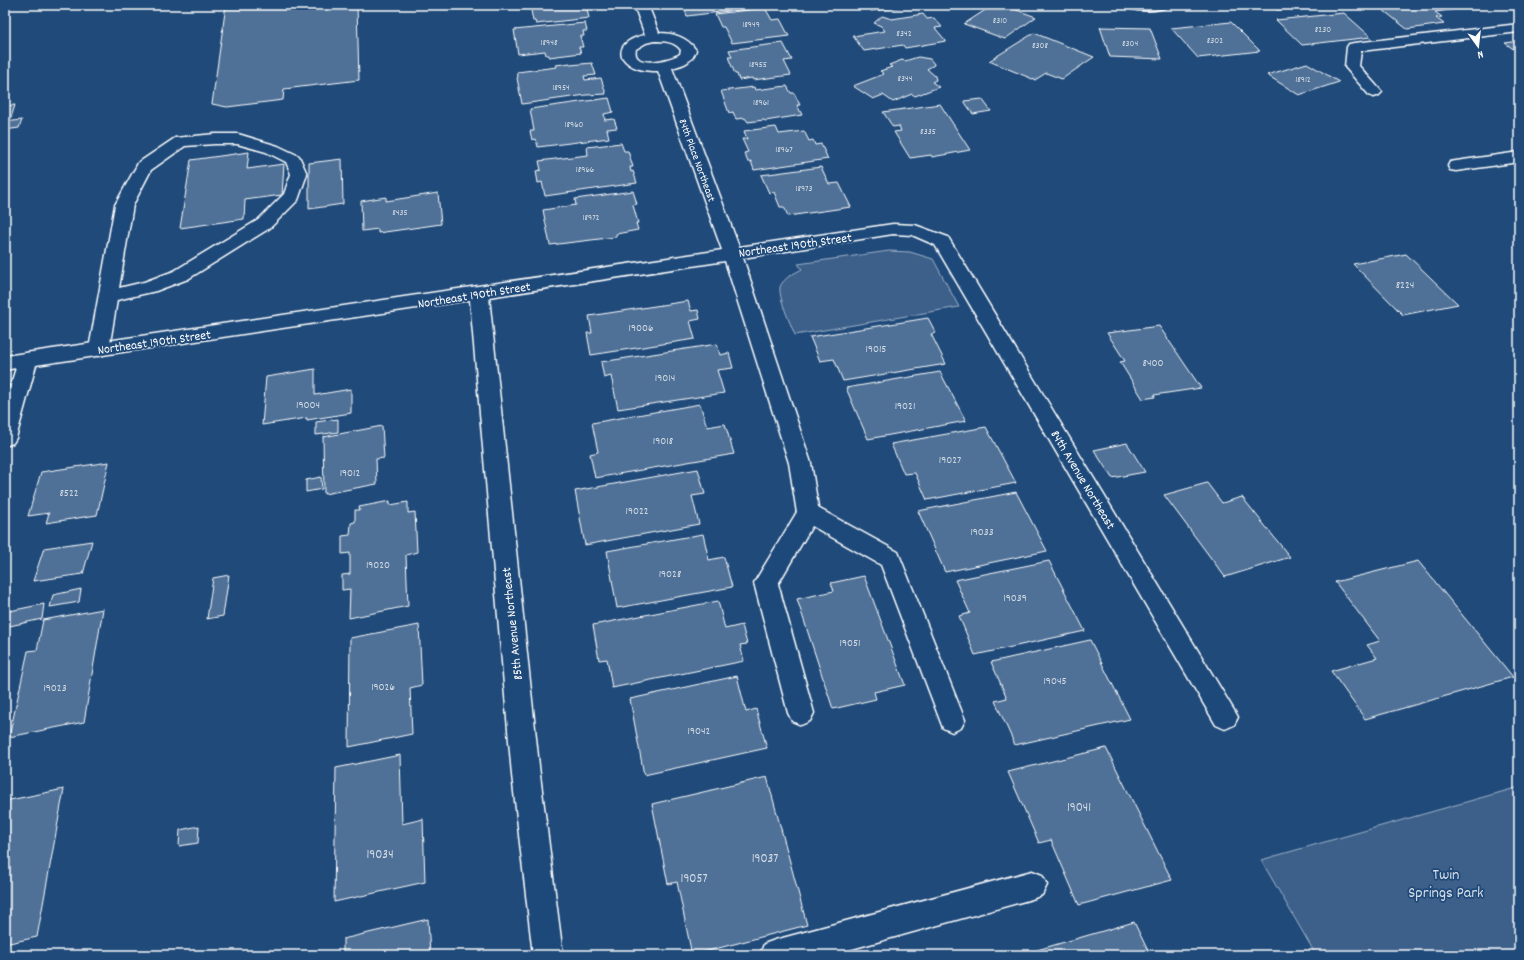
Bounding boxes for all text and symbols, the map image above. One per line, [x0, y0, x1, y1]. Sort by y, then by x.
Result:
house number: 8310 [993, 15, 1007, 28]
house number: 18949 [742, 19, 760, 32]
house number: 8230 [1315, 24, 1331, 37]
north arrow [1458, 26, 1498, 66]
house number: 8342 [896, 28, 912, 41]
house number: 8302 [1207, 35, 1223, 48]
house number: 18948 [540, 37, 558, 50]
house number: 8304 [1122, 38, 1138, 51]
house number: 8308 [1032, 40, 1048, 53]
text: N [1475, 45, 1485, 62]
house number: 18955 [749, 59, 767, 72]
house number: 8344 [897, 73, 913, 86]
house number: 18912 [1295, 74, 1311, 87]
house number: 18954 [552, 82, 570, 95]
house number: 18961 [753, 97, 769, 110]
street label: 84th Place Northeast [674, 117, 719, 204]
house number: 18960 [564, 119, 584, 132]
house number: 8335 [920, 126, 936, 139]
house number: 18967 [775, 144, 793, 157]
house number: 18966 [576, 164, 594, 177]
house number: 18973 [795, 183, 813, 196]
house number: 8435 [392, 207, 408, 220]
house number: 18972 [582, 212, 600, 225]
street label: Northeast 190th Street [738, 229, 853, 264]
street label: Northeast 190th Street [417, 278, 532, 315]
house number: 8224 [1396, 278, 1414, 294]
house number: 19006 [629, 321, 653, 337]
street label: Northeast 190th Street [97, 326, 212, 361]
house number: 19015 [866, 342, 886, 358]
house number: 8400 [1143, 356, 1163, 372]
house number: 19014 [655, 371, 675, 387]
house number: 19004 [296, 398, 320, 414]
house number: 19021 [895, 399, 915, 415]
street label: 84th Avenue Northeast [1045, 427, 1119, 534]
house number: 19018 [653, 434, 673, 450]
house number: 19027 [939, 453, 961, 469]
house number: 19012 [340, 466, 361, 482]
house number: 8522 [59, 486, 79, 502]
house number: 19022 [625, 504, 649, 520]
house number: 19033 [970, 525, 994, 541]
house number: 19020 [366, 558, 390, 574]
street label: 85th Avenue Northeast [498, 566, 529, 681]
house number: 19028 [659, 567, 681, 583]
house number: 19039 [1003, 591, 1027, 607]
house number: 19051 [840, 636, 860, 652]
house number: 19045 [1043, 674, 1067, 690]
house number: 19026 [371, 680, 395, 696]
house number: 19023 [43, 681, 67, 697]
house number: 19042 [688, 724, 711, 740]
house number: 19041 [1067, 799, 1091, 818]
house number: 19034 [366, 846, 394, 865]
house number: 19037 [752, 850, 778, 869]
park label: Twin Springs Park [1408, 864, 1484, 905]
house number: 19057 [681, 870, 707, 889]

